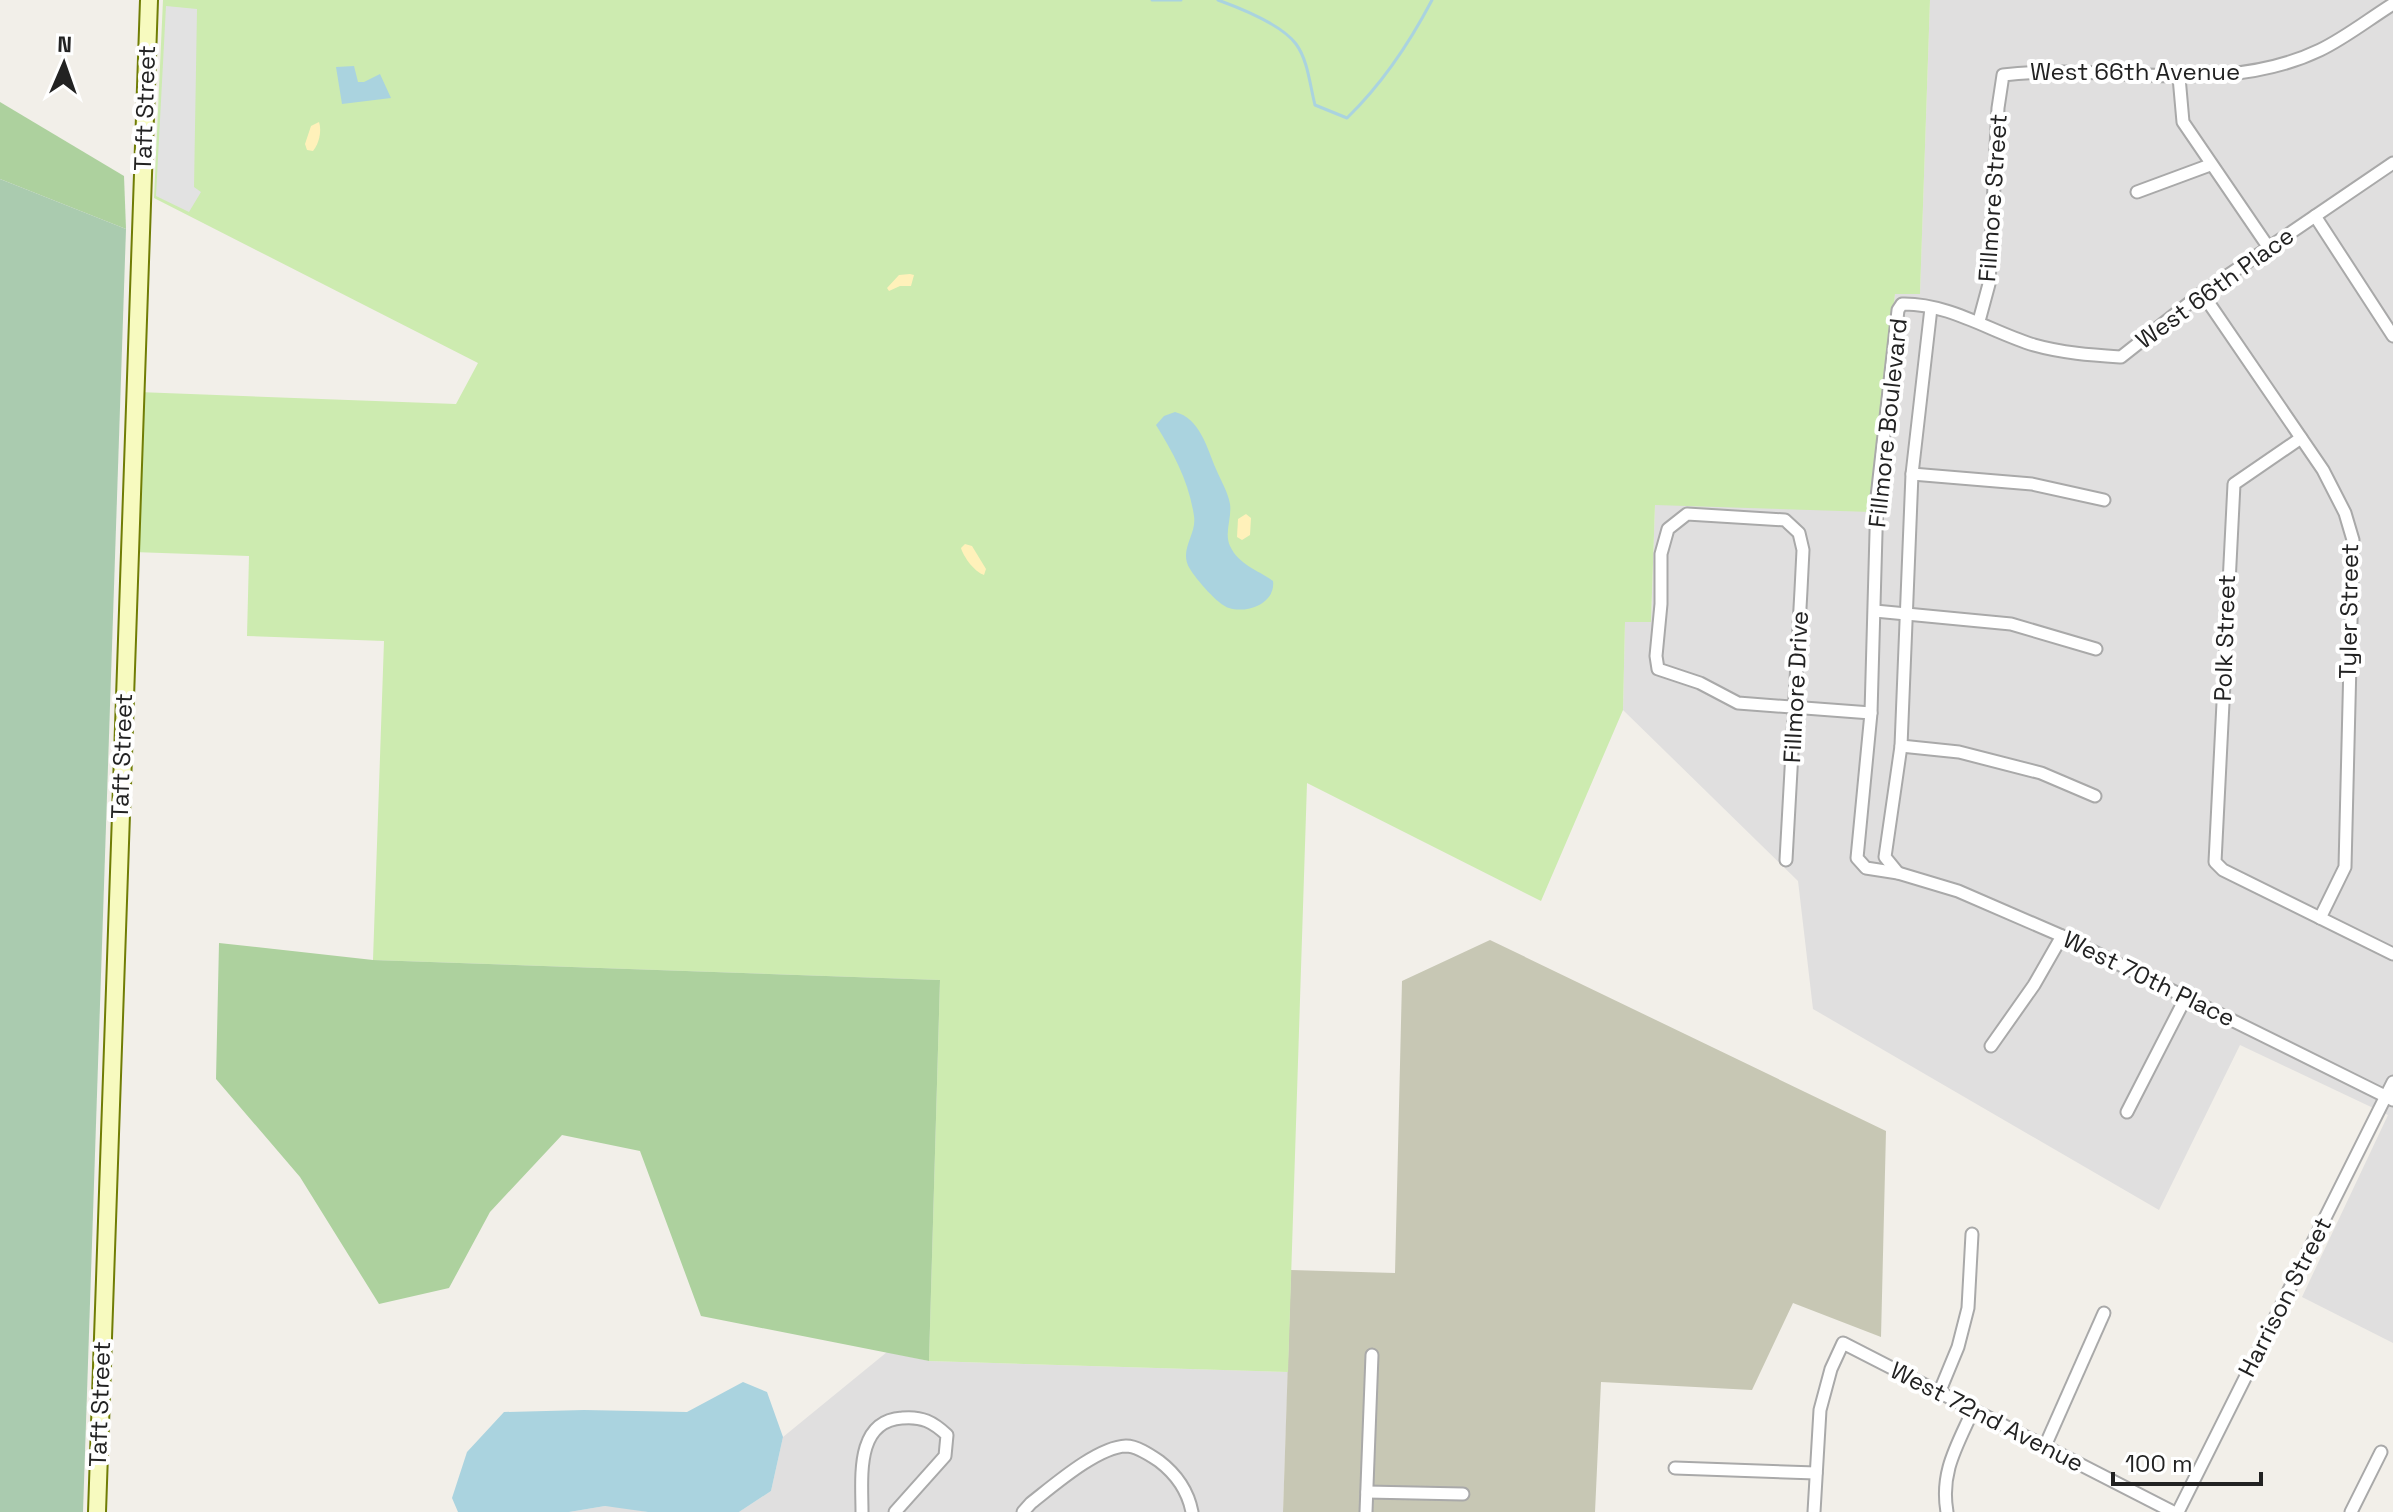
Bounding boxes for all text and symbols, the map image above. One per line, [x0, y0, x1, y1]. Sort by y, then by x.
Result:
north arrow [24, 24, 104, 104]
text: N [57, 30, 73, 58]
street label: Taft Street [127, 45, 162, 171]
street label: West 66th Avenue [2030, 56, 2240, 87]
street label: Fillmore Street [1971, 113, 2014, 283]
street label: West 66th Place [2130, 220, 2300, 355]
street label: Fillmore Boulevard [1861, 317, 1914, 529]
street label: Tyler Street [2332, 543, 2365, 679]
street label: Polk Street [2207, 574, 2242, 702]
street label: Fillmore Drive [1776, 610, 1815, 764]
street label: Taft Street [104, 693, 139, 819]
street label: West 70th Place [2058, 924, 2240, 1034]
street label: Harrison Street [2231, 1212, 2338, 1382]
street label: Taft Street [82, 1341, 117, 1467]
street label: West 72nd Avenue [1885, 1354, 2089, 1479]
scale bar [2113, 1436, 2261, 1486]
text: 100 m [2125, 1448, 2193, 1479]

